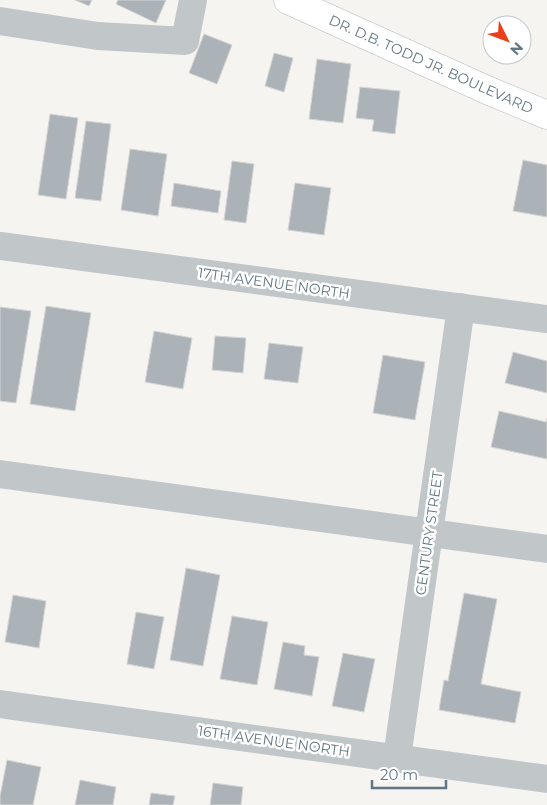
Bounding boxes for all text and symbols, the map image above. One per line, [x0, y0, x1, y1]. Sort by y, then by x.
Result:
street label: DR. D.B. TODD JR. BOULEVARD [326, 11, 536, 117]
north arrow [482, 15, 532, 65]
text: N [506, 38, 527, 59]
street label: 17TH AVENUE NORTH [197, 263, 351, 303]
street label: CENTURY STREET [411, 470, 447, 596]
street label: 16TH AVENUE NORTH [197, 721, 351, 761]
scale bar [372, 758, 446, 790]
text: 20 m [380, 765, 418, 784]

